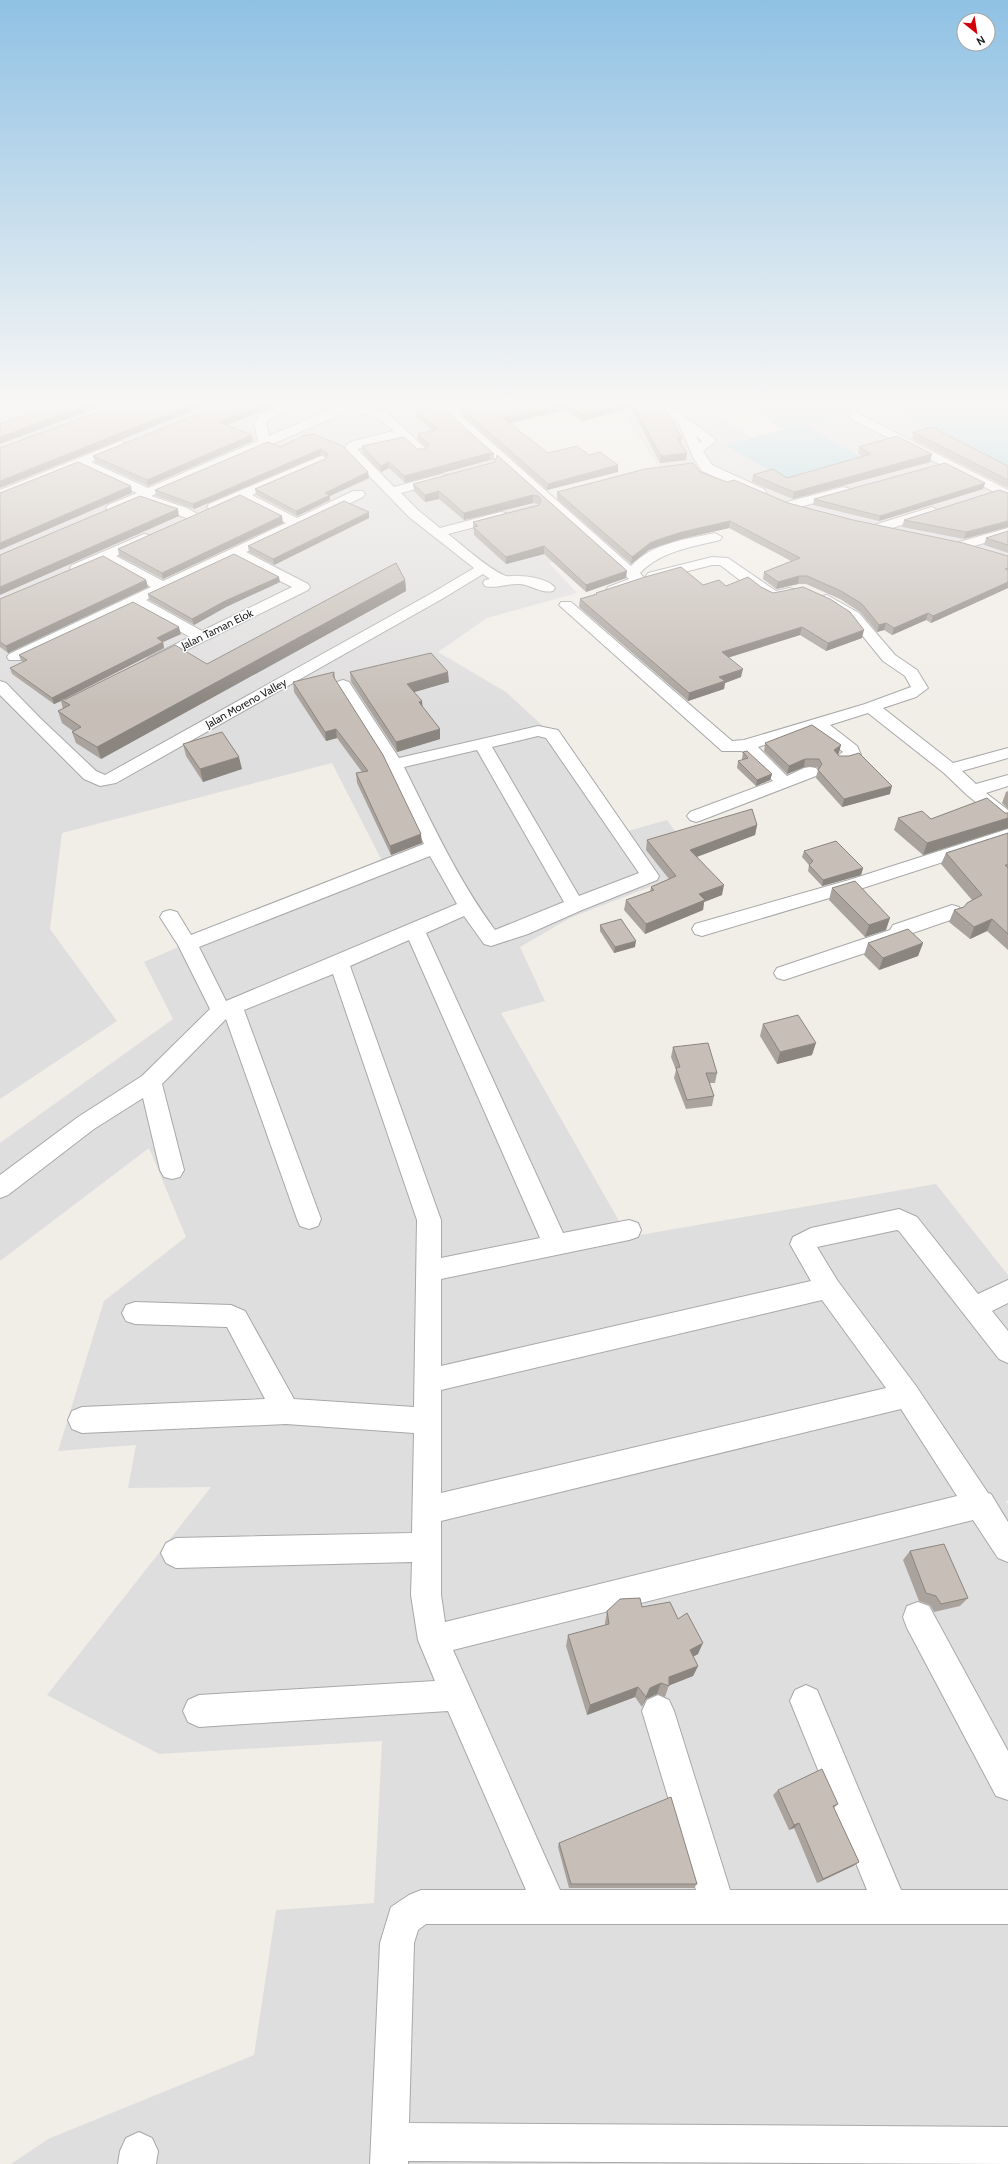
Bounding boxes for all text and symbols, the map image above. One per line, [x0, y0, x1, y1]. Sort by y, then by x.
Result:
north arrow [956, 12, 996, 52]
text: N [974, 33, 988, 49]
street label: Jalan Taman Elok [178, 606, 255, 653]
street label: Jalan Moreno Valley [202, 675, 289, 732]

